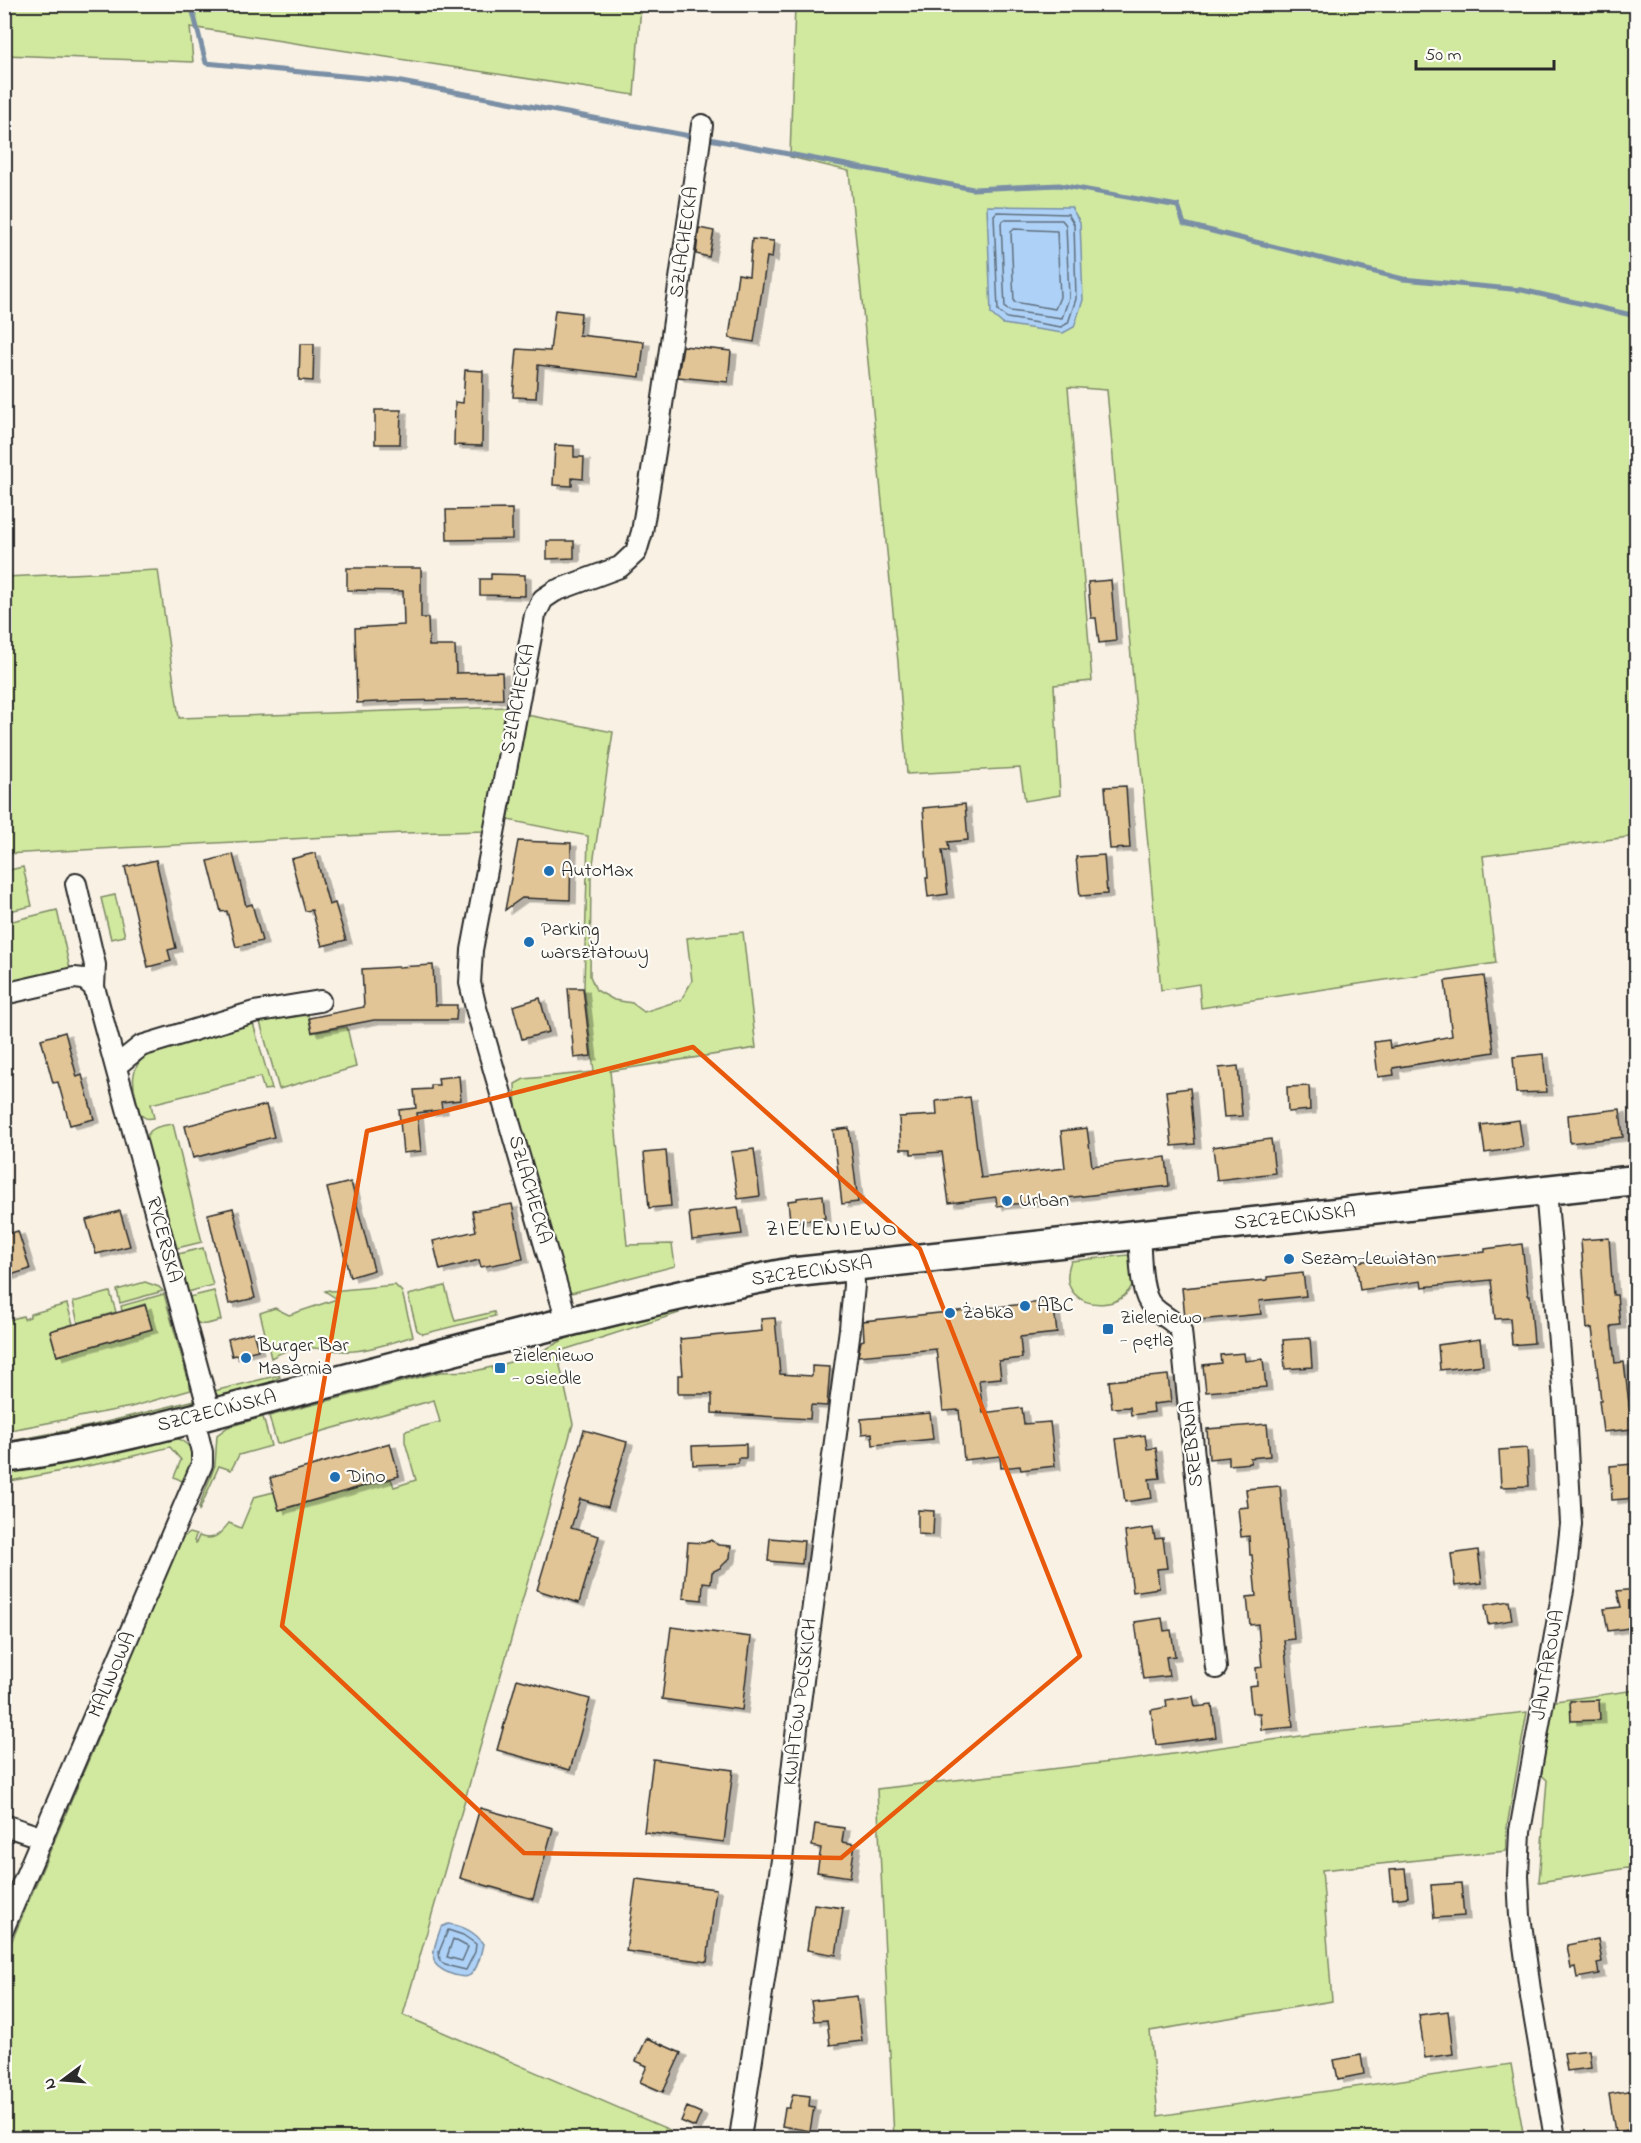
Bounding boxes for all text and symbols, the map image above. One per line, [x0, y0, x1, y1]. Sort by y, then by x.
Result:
scale bar [1416, 33, 1554, 71]
text: 50 m [1425, 43, 1462, 69]
street label: SZLACHECKA [663, 185, 707, 299]
street label: SZLACHECKA [494, 641, 544, 757]
place label: AutoMax [561, 857, 634, 886]
marker: AutoMax [542, 864, 556, 878]
place label: Parking warsztatowy [541, 916, 649, 968]
marker: Parking warsztatowy [522, 935, 536, 949]
street label: SZLACHECKA [500, 1132, 558, 1248]
place label: Urban [1019, 1187, 1069, 1216]
street label: RYCERSKA [138, 1194, 188, 1286]
marker: Urban [1000, 1194, 1014, 1208]
street label: SZCZECIŃSKA [1233, 1197, 1357, 1239]
district label: ZIELENIEWO [766, 1214, 898, 1246]
place label: Sezam-Lewiatan [1301, 1245, 1436, 1274]
street label: SZCZECIŃSKA [750, 1249, 874, 1295]
marker: Sezam-Lewiatan [1282, 1252, 1296, 1266]
place label: ABC [1037, 1292, 1074, 1321]
place label: Żabka [962, 1299, 1014, 1328]
marker: ABC [1018, 1299, 1032, 1313]
place label: Zieleniewo - pętla [1120, 1304, 1202, 1356]
marker: Żabka [943, 1306, 957, 1320]
marker: Zieleniewo - pętla [1101, 1322, 1115, 1336]
place label: Burger Bar Masarnia [257, 1332, 349, 1384]
place label: Zieleniewo - osiedle [512, 1342, 594, 1394]
marker: Burger Bar Masarnia [239, 1351, 253, 1365]
marker: Zieleniewo - osiedle [493, 1361, 507, 1375]
street label: SZCZECIŃSKA [154, 1383, 280, 1441]
street label: SREBRNA [1174, 1400, 1212, 1488]
place label: Dino [346, 1463, 386, 1492]
marker: Dino [328, 1470, 342, 1484]
street label: JANTAROWA [1525, 1608, 1573, 1722]
street label: KWIATÓW POLSKICH [776, 1617, 826, 1787]
street label: MALINOWA [82, 1627, 144, 1723]
north arrow [33, 2050, 93, 2110]
text: N [37, 2075, 64, 2092]

